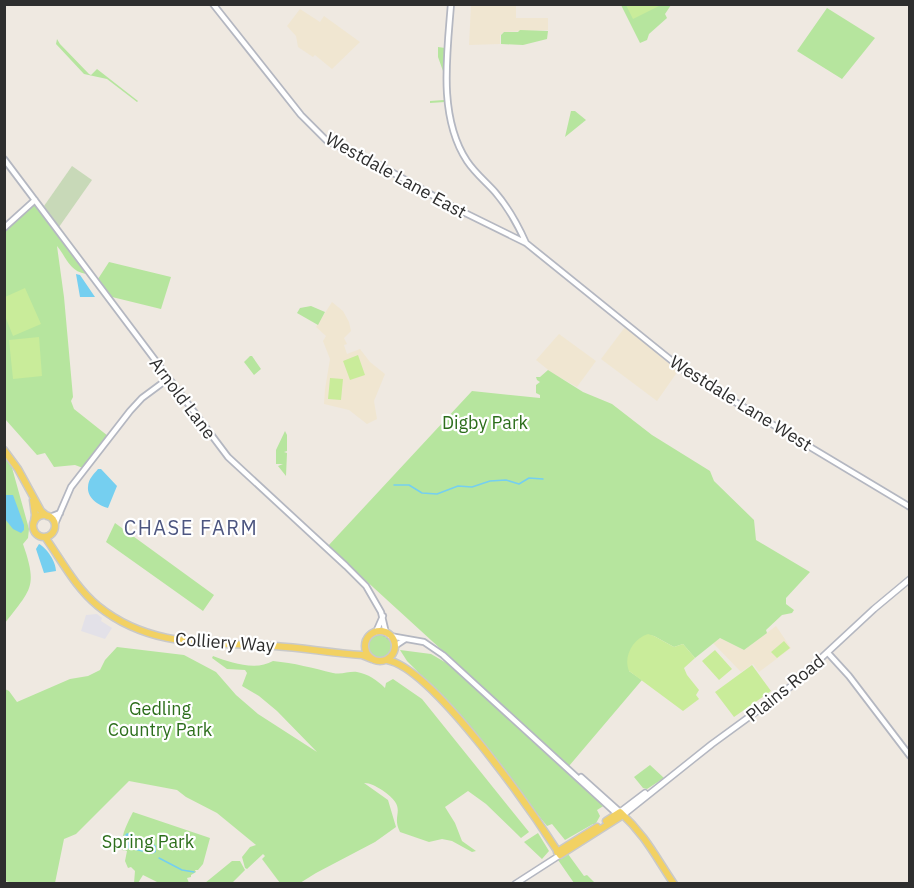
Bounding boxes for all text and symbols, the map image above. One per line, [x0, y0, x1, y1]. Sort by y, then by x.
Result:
street label: Westdale Lane East [321, 127, 471, 223]
street label: Westdale Lane West [666, 350, 816, 456]
street label: Arnold Lane [145, 352, 221, 444]
park label: Digby Park [442, 411, 529, 434]
district label: CHASE FARM [124, 514, 258, 541]
street label: Colliery Way [174, 627, 276, 657]
street label: Plains Road [741, 649, 829, 727]
park label: Gedling Country Park [108, 697, 213, 741]
park label: Spring Park [102, 830, 195, 853]

